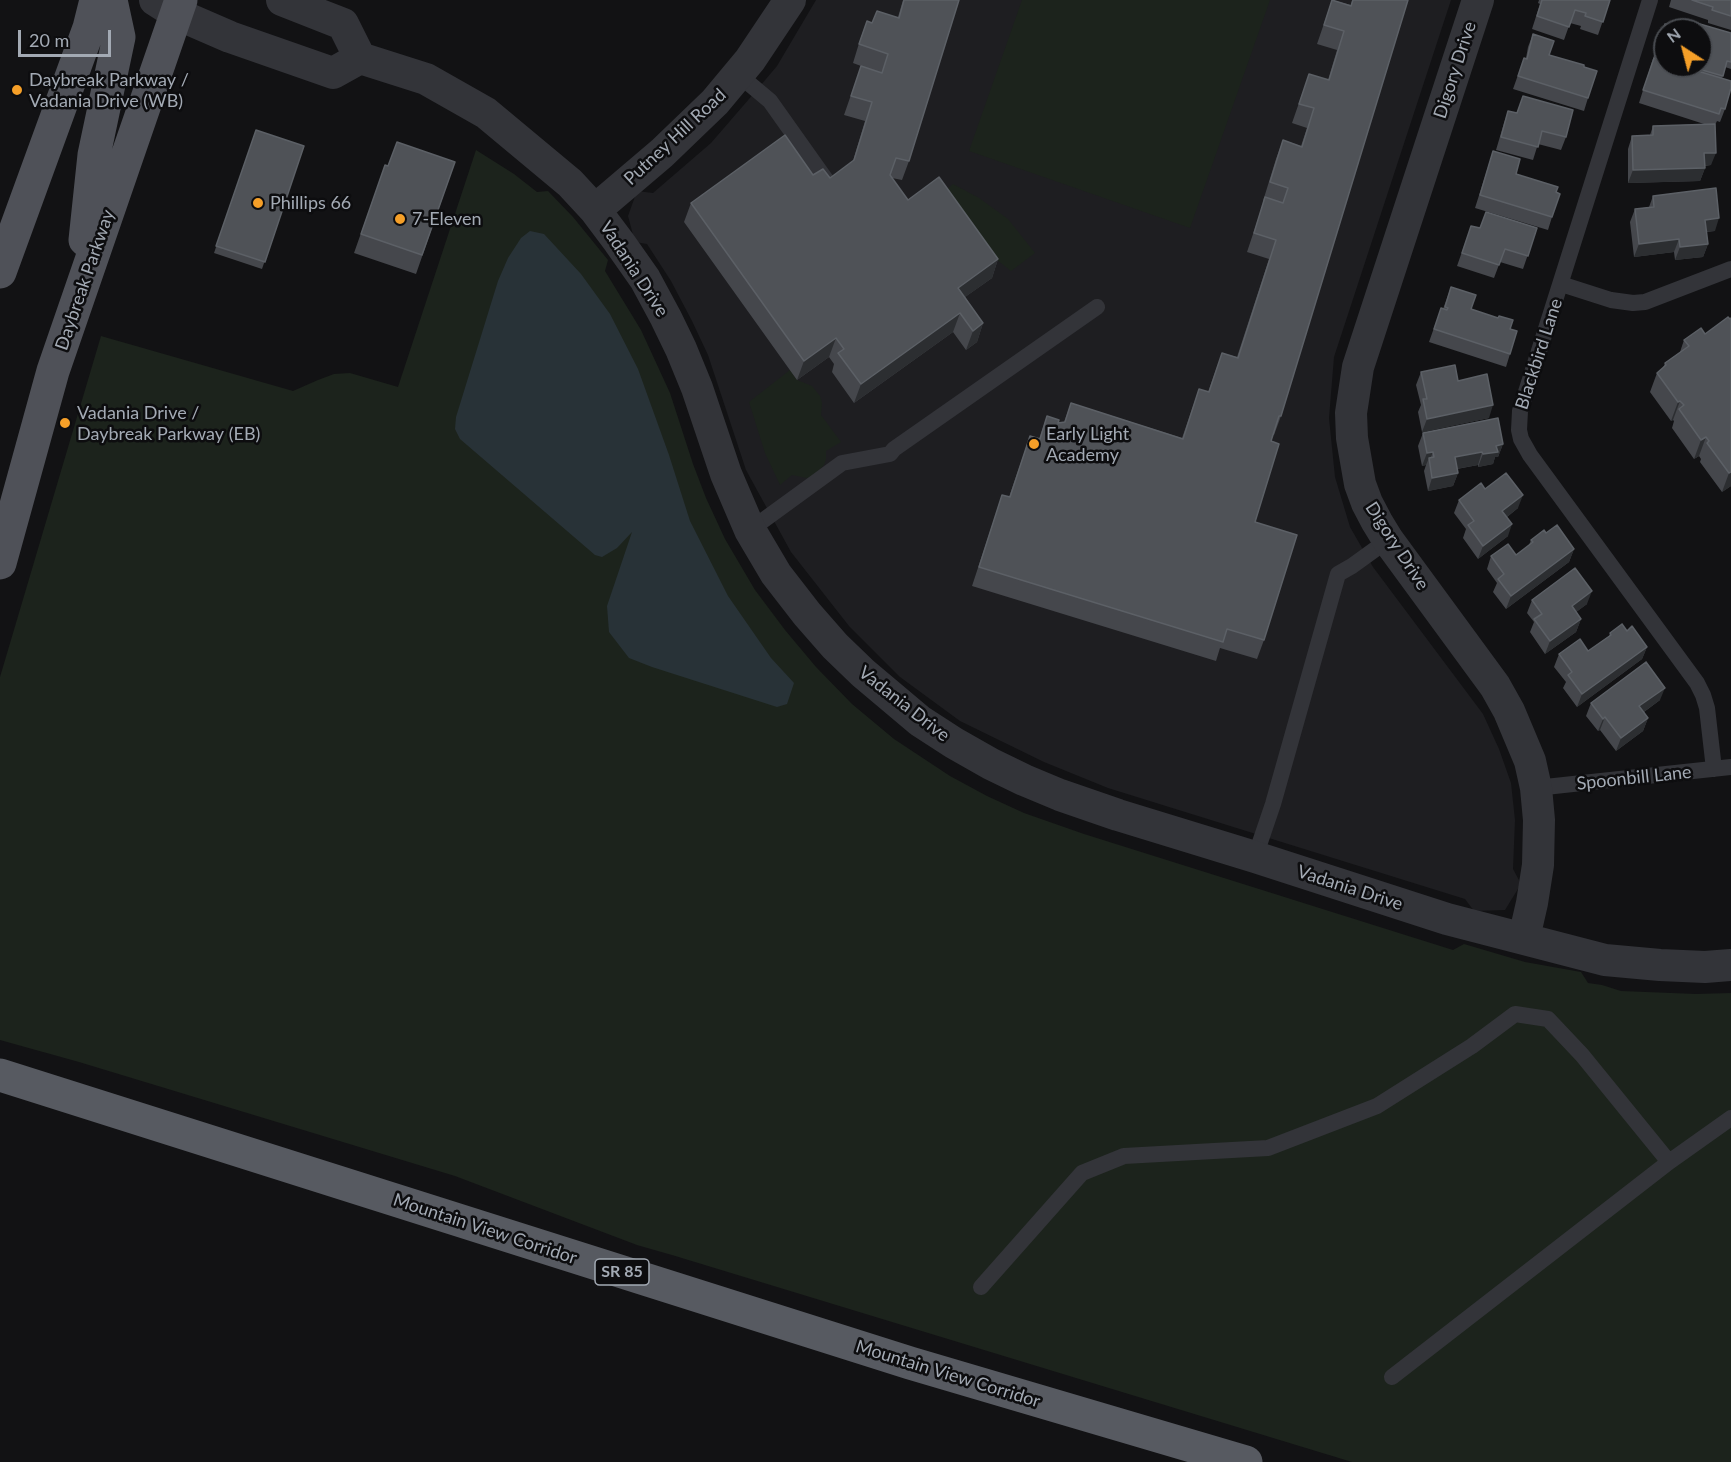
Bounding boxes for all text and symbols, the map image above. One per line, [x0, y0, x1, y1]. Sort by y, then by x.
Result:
scale bar [21, 18, 114, 56]
north arrow [1653, 18, 1713, 78]
street label: Digory Drive [1429, 19, 1481, 121]
text: N [1663, 23, 1684, 46]
text: 20 m [29, 29, 69, 51]
place label: Daybreak Parkway / Vadania Drive (WB) [29, 69, 189, 112]
marker: Daybreak Parkway / Vadania Drive (WB) [10, 83, 24, 97]
street label: Putney Hill Road [620, 84, 730, 190]
place label: Phillips 66 [270, 192, 351, 214]
marker: Phillips 66 [251, 196, 265, 210]
street label: Daybreak Parkway [51, 207, 119, 353]
place label: 7-Eleven [412, 208, 482, 230]
marker: 7-Eleven [393, 212, 407, 226]
street label: Vadania Drive [595, 217, 673, 321]
street label: Blackbird Lane [1511, 296, 1567, 412]
place label: Vadania Drive / Daybreak Parkway (EB) [77, 402, 260, 444]
marker: Vadania Drive / Daybreak Parkway (EB) [58, 416, 72, 430]
place label: Early Light Academy [1046, 423, 1129, 466]
marker: Early Light Academy [1027, 437, 1041, 451]
street label: Digory Drive [1361, 498, 1433, 594]
street label: Vadania Drive [854, 662, 954, 746]
street label: Spoonbill Lane [1576, 761, 1692, 795]
street label: Vadania Drive [1295, 861, 1405, 915]
street label: Mountain View Corridor [390, 1189, 580, 1269]
road number: SR 85 [595, 1259, 649, 1285]
street label: Mountain View Corridor [853, 1336, 1043, 1412]

